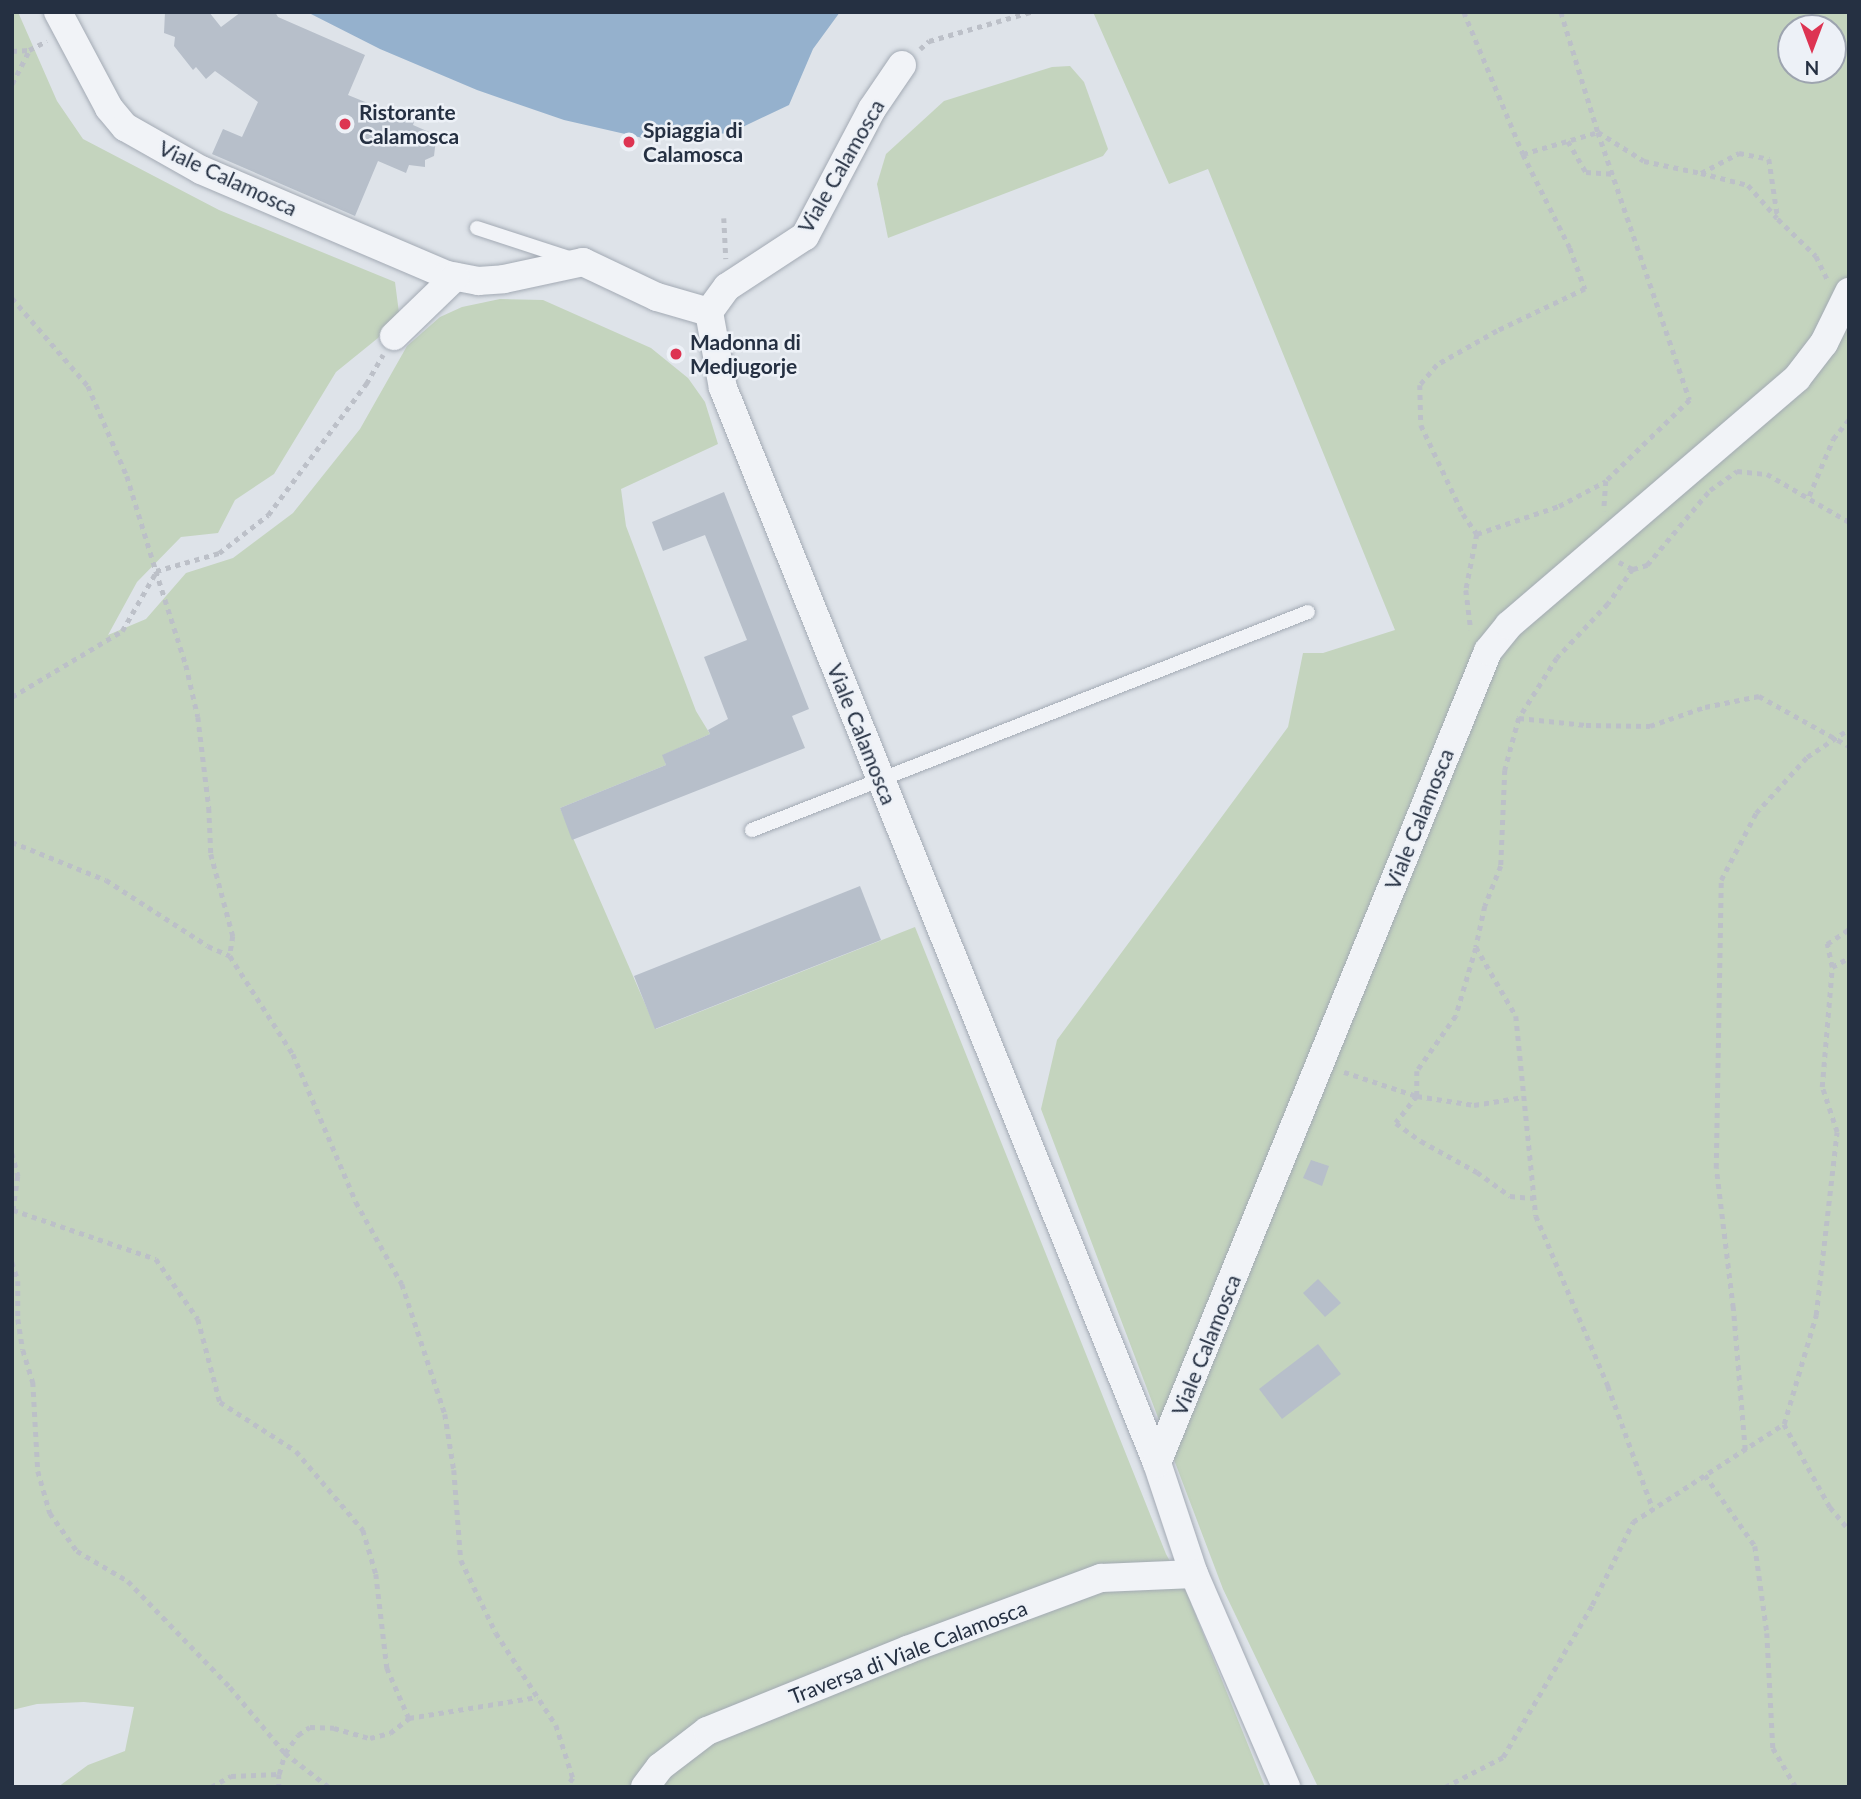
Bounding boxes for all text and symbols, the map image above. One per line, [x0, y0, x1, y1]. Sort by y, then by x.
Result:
north arrow [1777, 14, 1847, 84]
text: N [1805, 57, 1819, 80]
street label: Viale Calamosca [793, 95, 889, 237]
place label: Ristorante Calamosca [359, 99, 459, 149]
marker: Ristorante Calamosca [337, 116, 353, 132]
place label: Spiaggia di Calamosca [643, 117, 743, 167]
marker: Spiaggia di Calamosca [621, 134, 637, 150]
street label: Viale Calamosca [155, 135, 301, 221]
place label: Madonna di Medjugorje [690, 329, 801, 379]
marker: Madonna di Medjugorje [668, 346, 684, 362]
street label: Viale Calamosca [822, 660, 902, 808]
street label: Viale Calamosca [1379, 745, 1459, 893]
street label: Viale Calamosca [1166, 1271, 1246, 1419]
street label: Traversa di Viale Calamosca [785, 1595, 1031, 1709]

